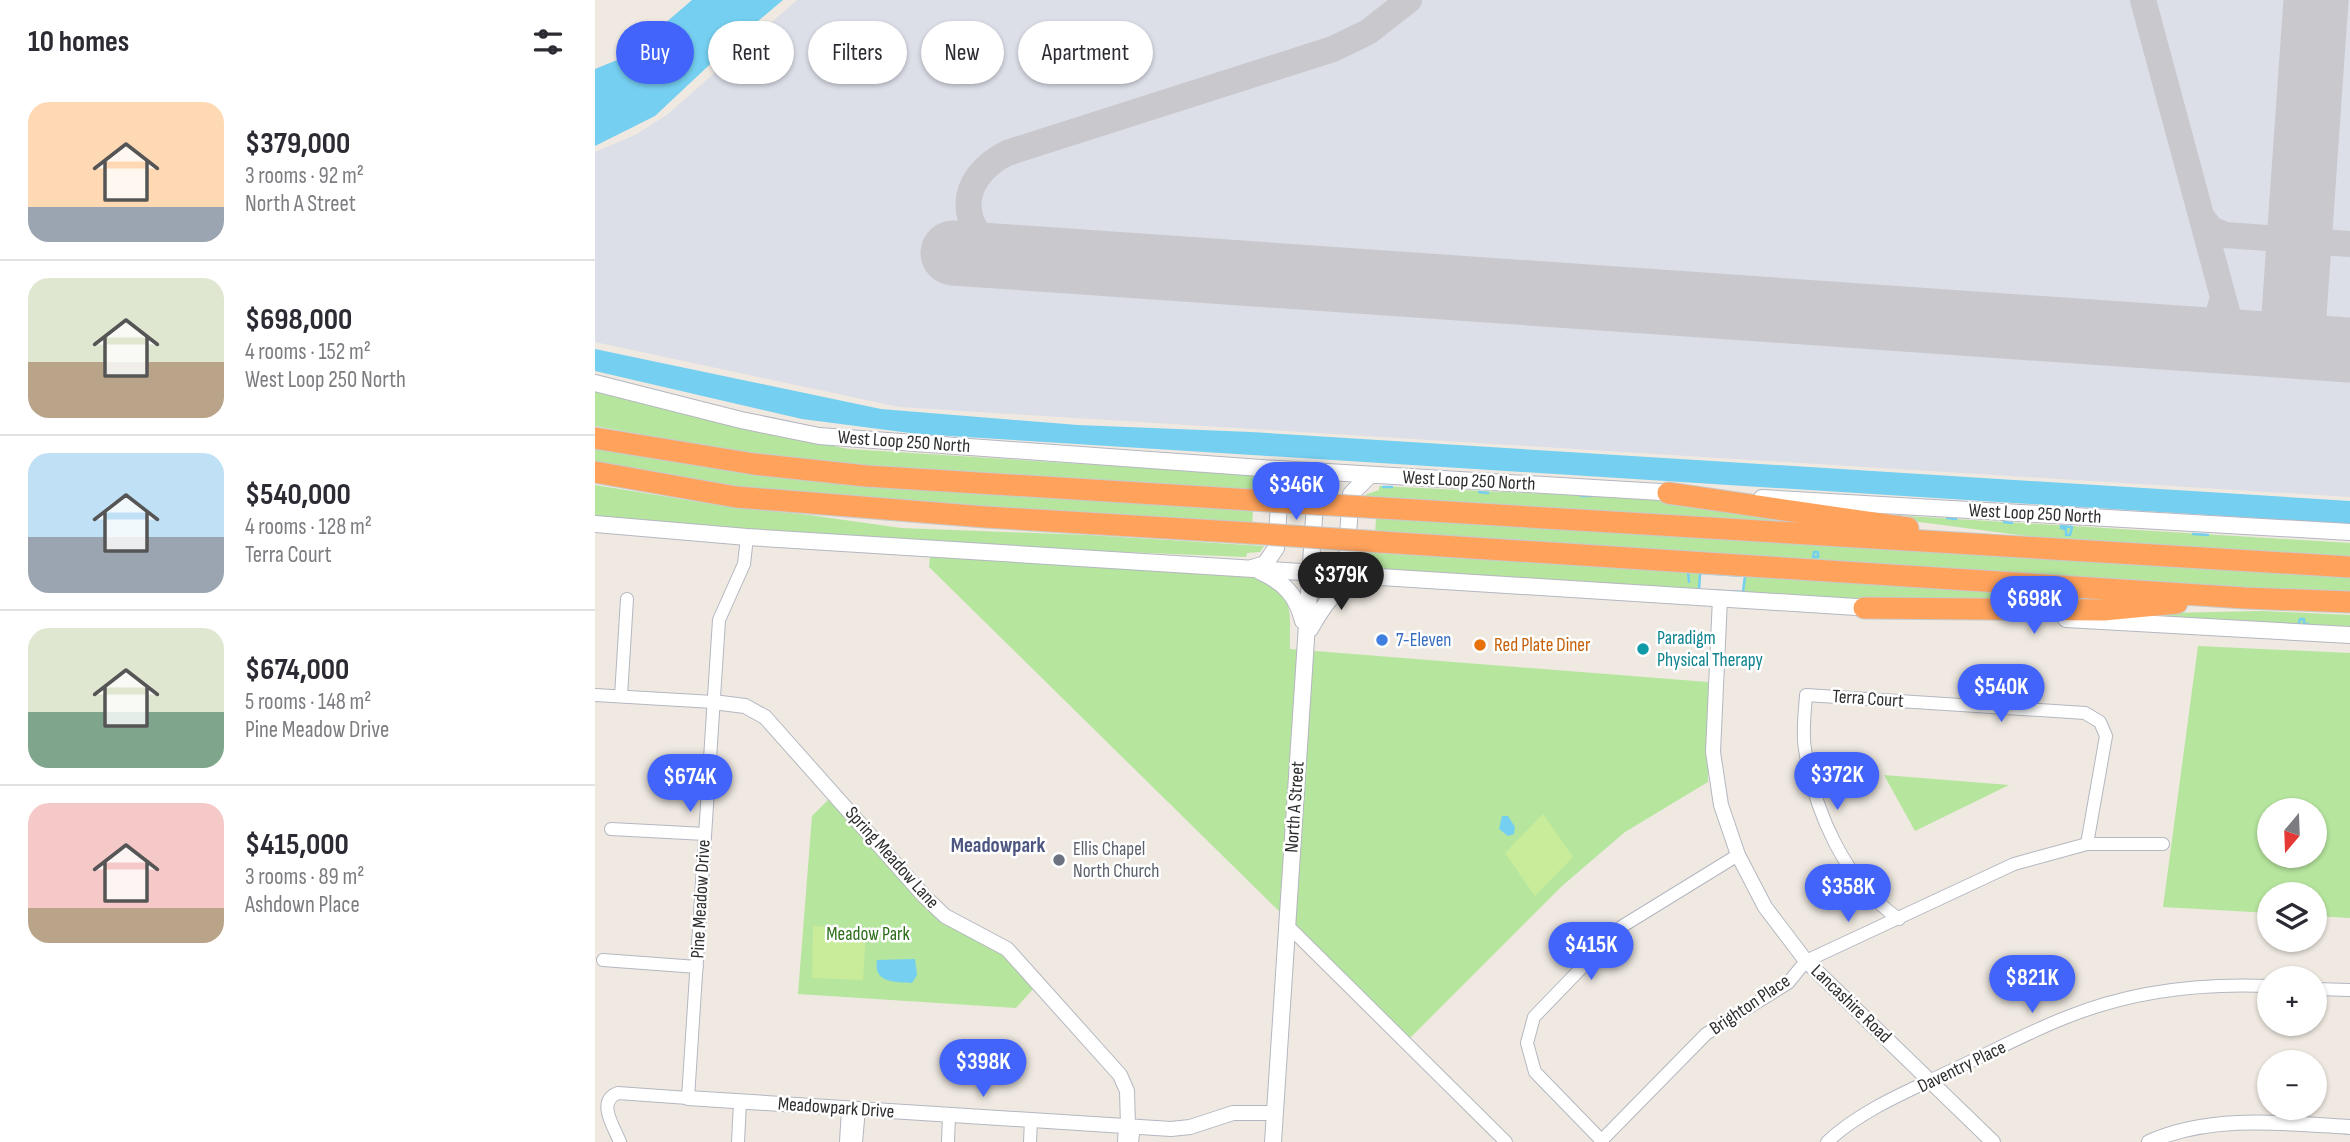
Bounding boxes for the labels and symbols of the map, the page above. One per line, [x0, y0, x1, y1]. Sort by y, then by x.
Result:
street label: West Loop 250 North [837, 426, 971, 458]
pin: $346K [1247, 462, 1345, 522]
street label: West Loop 250 North [1402, 466, 1536, 496]
street label: West Loop 250 North [1968, 499, 2102, 529]
pin: $379K [1292, 552, 1390, 612]
pin: $698K [1985, 576, 2083, 636]
place label: Paradigm Physical Therapy [1657, 627, 1763, 672]
place label: 7-Eleven [1396, 629, 1451, 652]
marker: 7-Eleven [1374, 632, 1390, 648]
place label: Red Plate Diner [1494, 634, 1591, 657]
marker: Red Plate Diner [1472, 637, 1488, 653]
marker: Paradigm Physical Therapy [1635, 641, 1651, 657]
pin: $540K [1952, 664, 2050, 724]
street label: Terra Court [1832, 685, 1905, 713]
pin: $372K [1788, 752, 1886, 812]
pin: $674K [641, 754, 739, 814]
street label: North A Street [1280, 760, 1310, 853]
north arrow [2257, 798, 2327, 868]
street label: Spring Meadow Lane [840, 802, 944, 914]
district label: Meadowpark [951, 833, 1046, 858]
place label: Ellis Chapel North Church [1073, 838, 1159, 883]
street label: Pine Meadow Drive [686, 839, 716, 959]
marker: Ellis Chapel North Church [1051, 852, 1067, 868]
pin: $358K [1799, 864, 1897, 924]
pin: $415K [1542, 922, 1640, 982]
park label: Meadow Park [826, 923, 910, 946]
pin: $821K [1983, 956, 2081, 1015]
street label: Lancashire Road [1806, 960, 1896, 1048]
street label: Brighton Place [1705, 970, 1795, 1040]
street label: Daventry Place [1914, 1036, 2010, 1098]
pin: $398K [934, 1040, 1032, 1099]
street label: Meadowpark Drive [777, 1092, 895, 1124]

